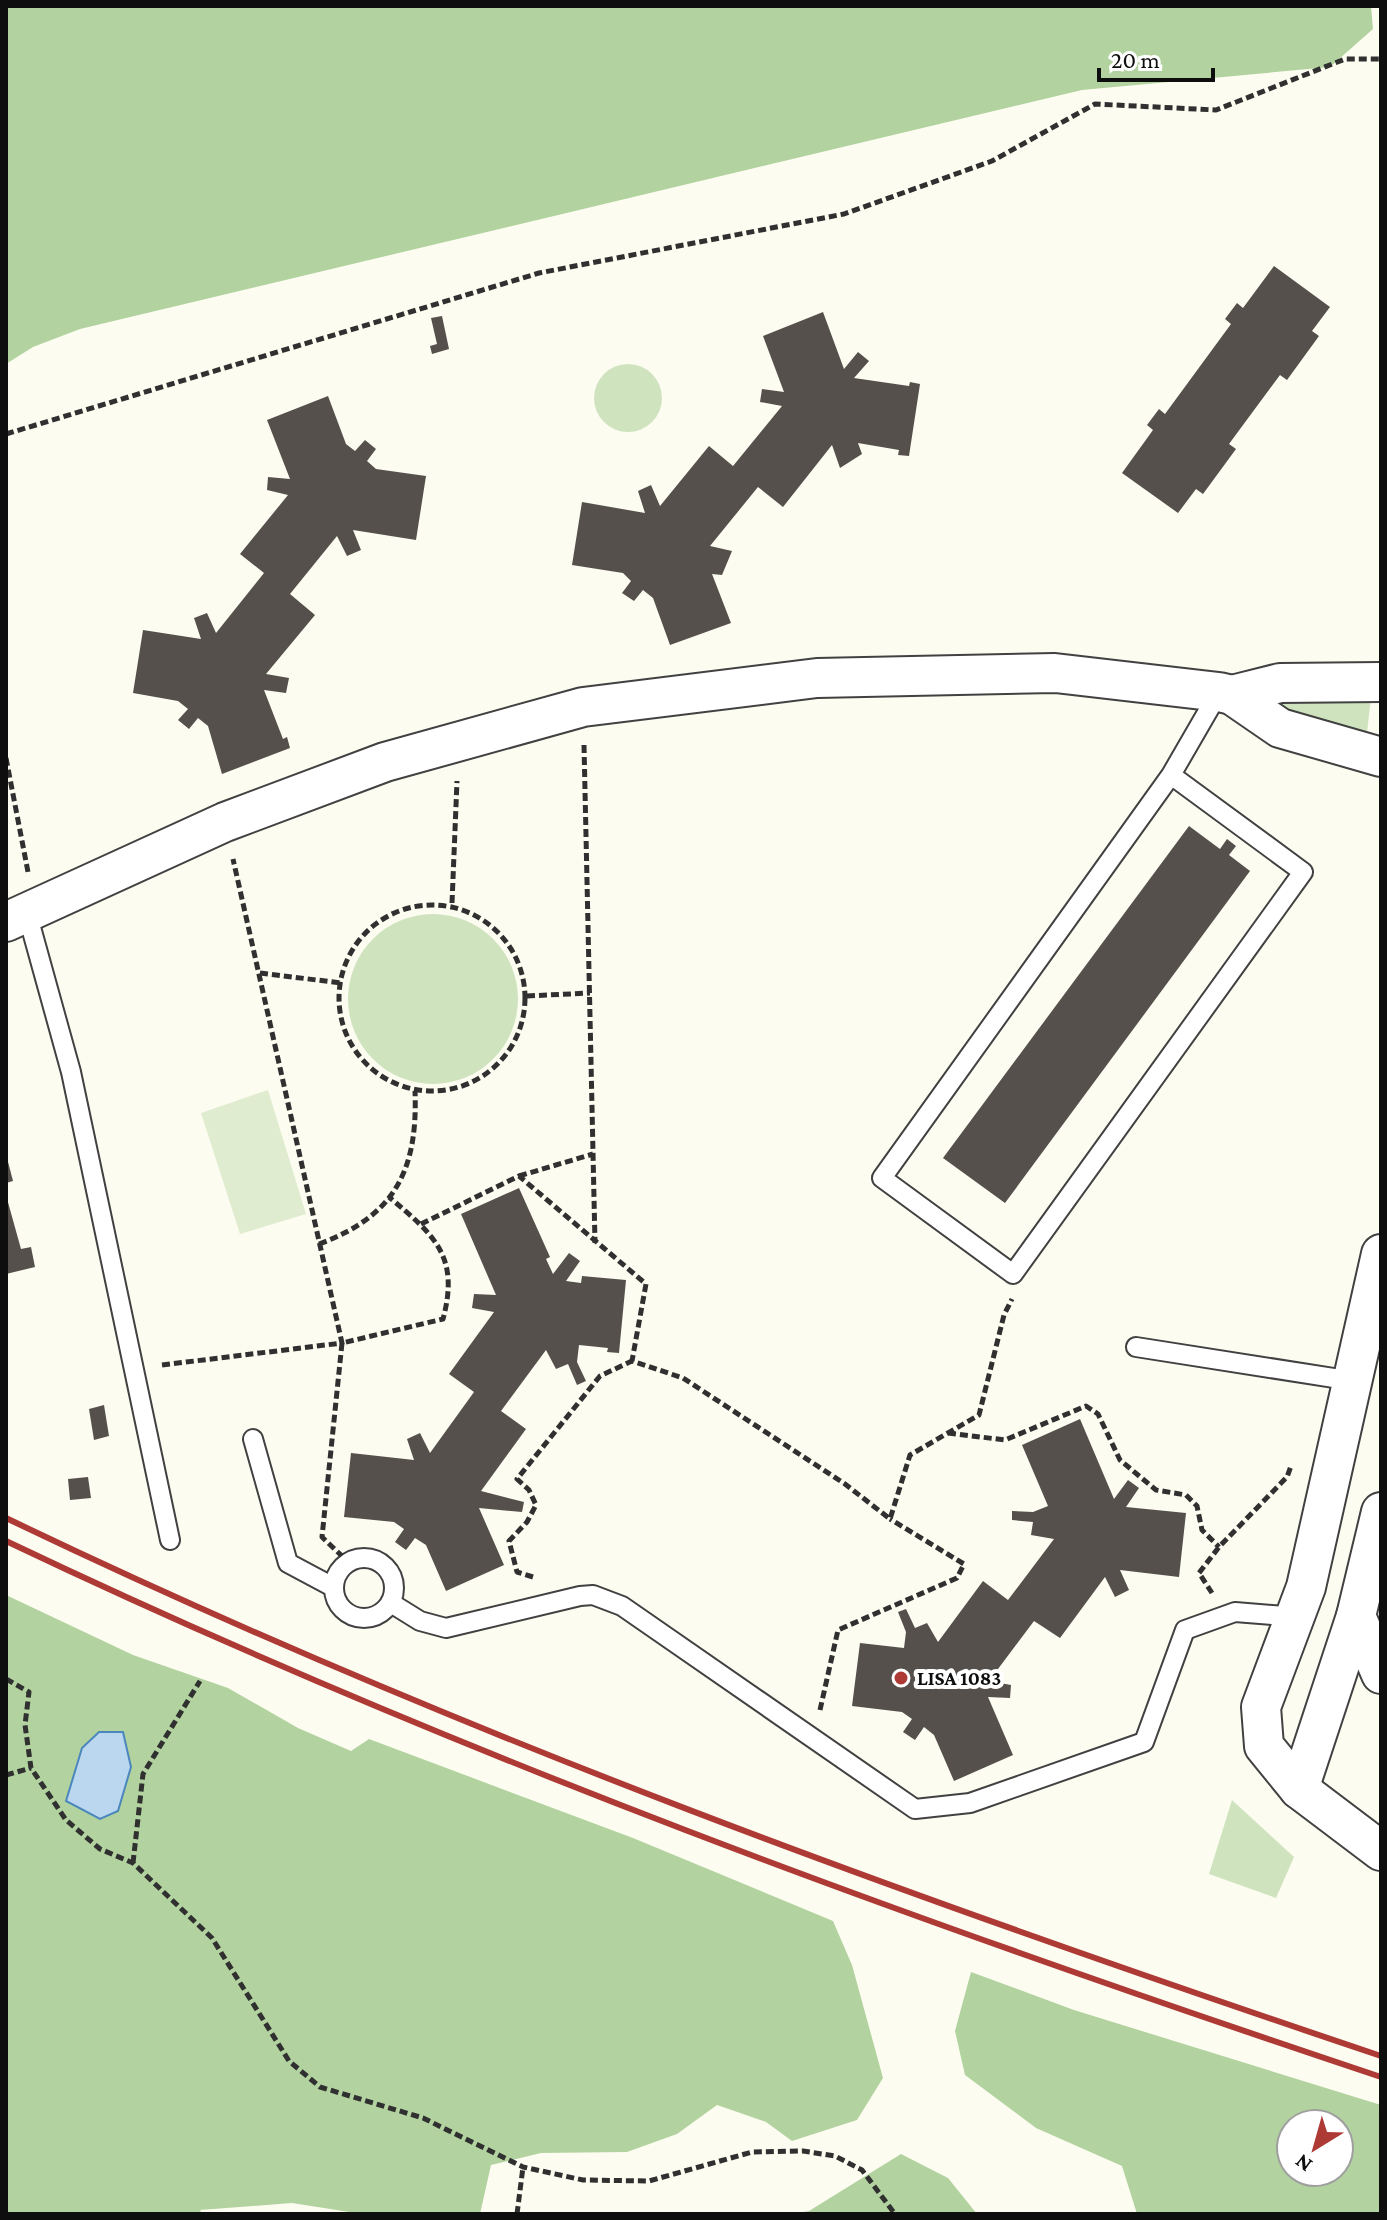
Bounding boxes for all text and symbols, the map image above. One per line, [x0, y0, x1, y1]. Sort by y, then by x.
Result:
scale bar [1099, 32, 1213, 82]
text: 20 m [1111, 46, 1160, 73]
place label: LISA 1083 [917, 1667, 1001, 1689]
marker: LISA 1083 [892, 1669, 910, 1687]
north arrow [1275, 2108, 1355, 2188]
text: N [1290, 2149, 1317, 2178]

